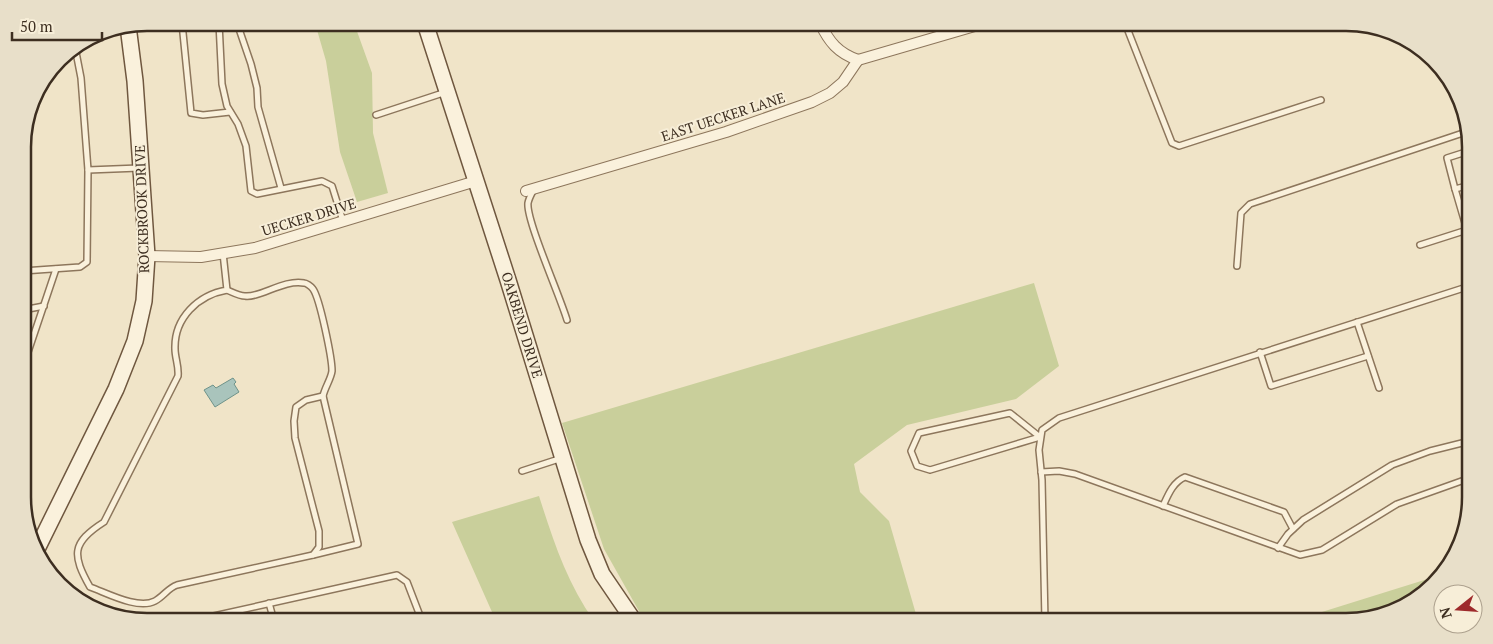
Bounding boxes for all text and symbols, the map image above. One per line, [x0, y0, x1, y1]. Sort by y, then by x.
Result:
scale bar [12, 10, 102, 42]
text: 50 m [20, 16, 53, 36]
street label: EAST UECKER LANE [659, 88, 787, 145]
street label: ROCKBROOK DRIVE [130, 144, 153, 274]
street label: UECKER DRIVE [259, 193, 358, 240]
street label: OAKBEND DRIVE [497, 269, 548, 380]
north arrow [1433, 584, 1483, 634]
text: N [1434, 605, 1456, 621]

